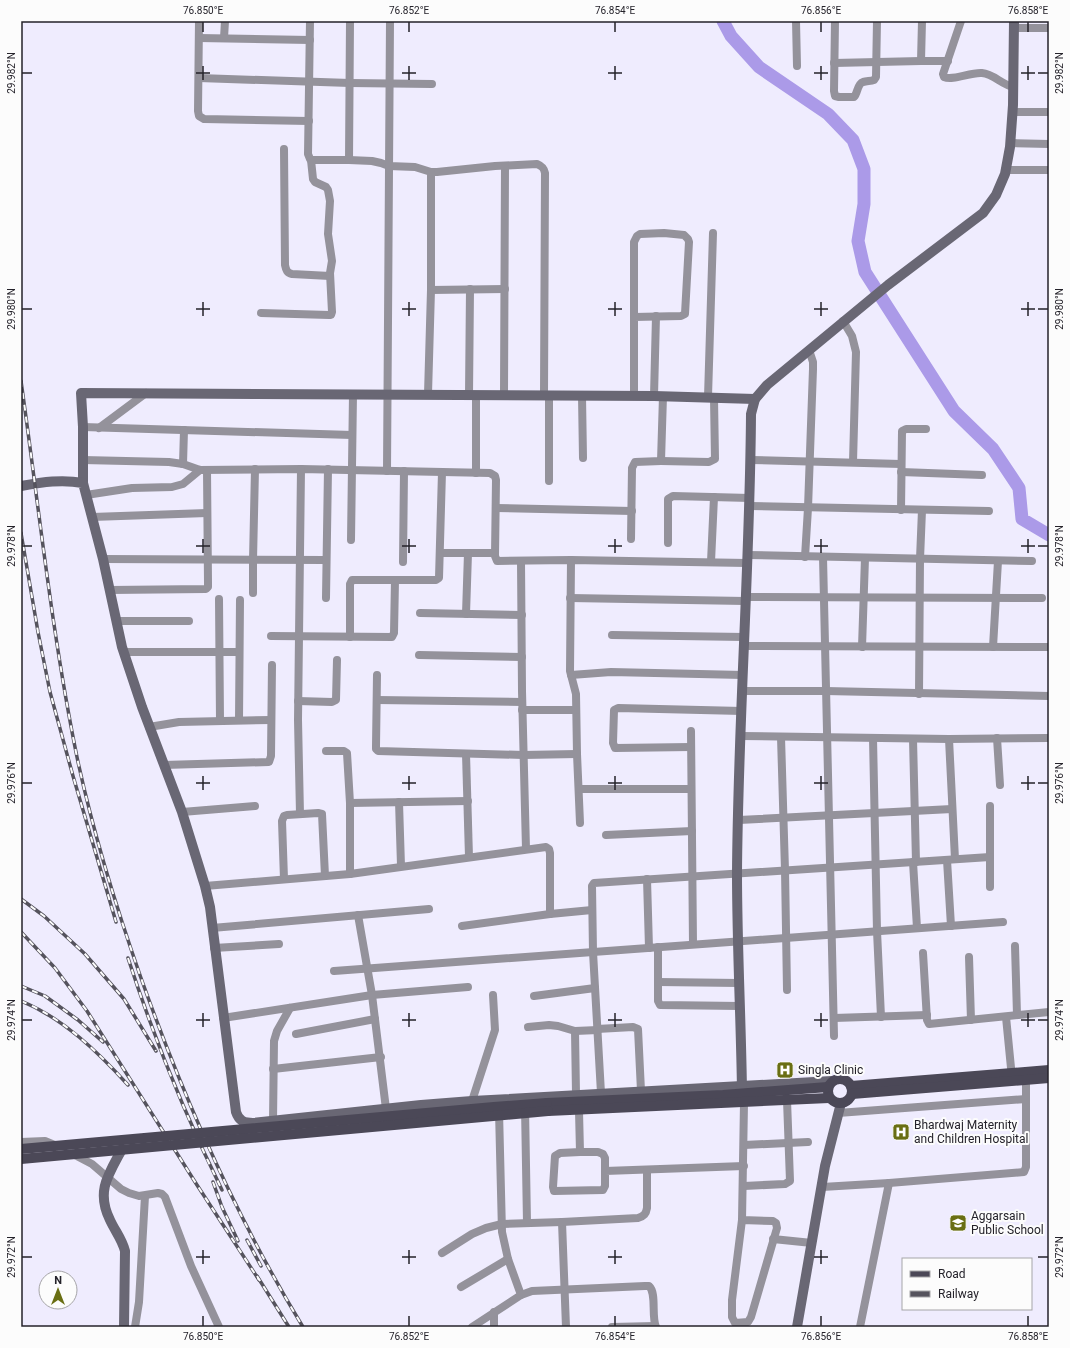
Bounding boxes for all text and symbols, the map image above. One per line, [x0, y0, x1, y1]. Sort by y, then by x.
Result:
text: 76.850°E [183, 5, 223, 16]
text: 76.852°E [389, 5, 429, 16]
text: 76.854°E [595, 5, 635, 16]
text: 76.856°E [801, 5, 841, 16]
text: 76.858°E [1008, 5, 1048, 16]
text: 29.982°N [6, 52, 17, 94]
text: 29.982°N [1054, 52, 1065, 94]
text: 29.980°N [6, 288, 17, 330]
text: 29.980°N [1054, 288, 1065, 330]
text: 29.978°N [6, 525, 17, 567]
text: 29.978°N [1054, 525, 1065, 567]
text: 29.976°N [6, 762, 17, 804]
text: 29.976°N [1054, 762, 1065, 804]
text: 29.974°N [6, 999, 17, 1041]
text: 29.974°N [1054, 999, 1065, 1041]
hospital icon: Singla Clinic [775, 1060, 795, 1080]
place label: Singla Clinic [798, 1063, 863, 1077]
place label: Bhardwaj Maternity and Children Hospital [914, 1118, 1028, 1146]
hospital icon: Bhardwaj Maternity and Children Hospital [891, 1122, 911, 1142]
place label: Aggarsain Public School [971, 1209, 1044, 1237]
school or university icon: Aggarsain Public School [948, 1213, 968, 1233]
text: 29.972°N [6, 1236, 17, 1278]
text: 29.972°N [1054, 1236, 1065, 1278]
legend [902, 1258, 1032, 1310]
text: Road [938, 1267, 966, 1281]
north arrow [38, 1270, 78, 1310]
text: N [54, 1274, 62, 1287]
text: Railway [938, 1287, 979, 1301]
text: 76.850°E [183, 1331, 223, 1342]
text: 76.852°E [389, 1331, 429, 1342]
text: 76.854°E [595, 1331, 635, 1342]
text: 76.856°E [801, 1331, 841, 1342]
text: 76.858°E [1008, 1331, 1048, 1342]

